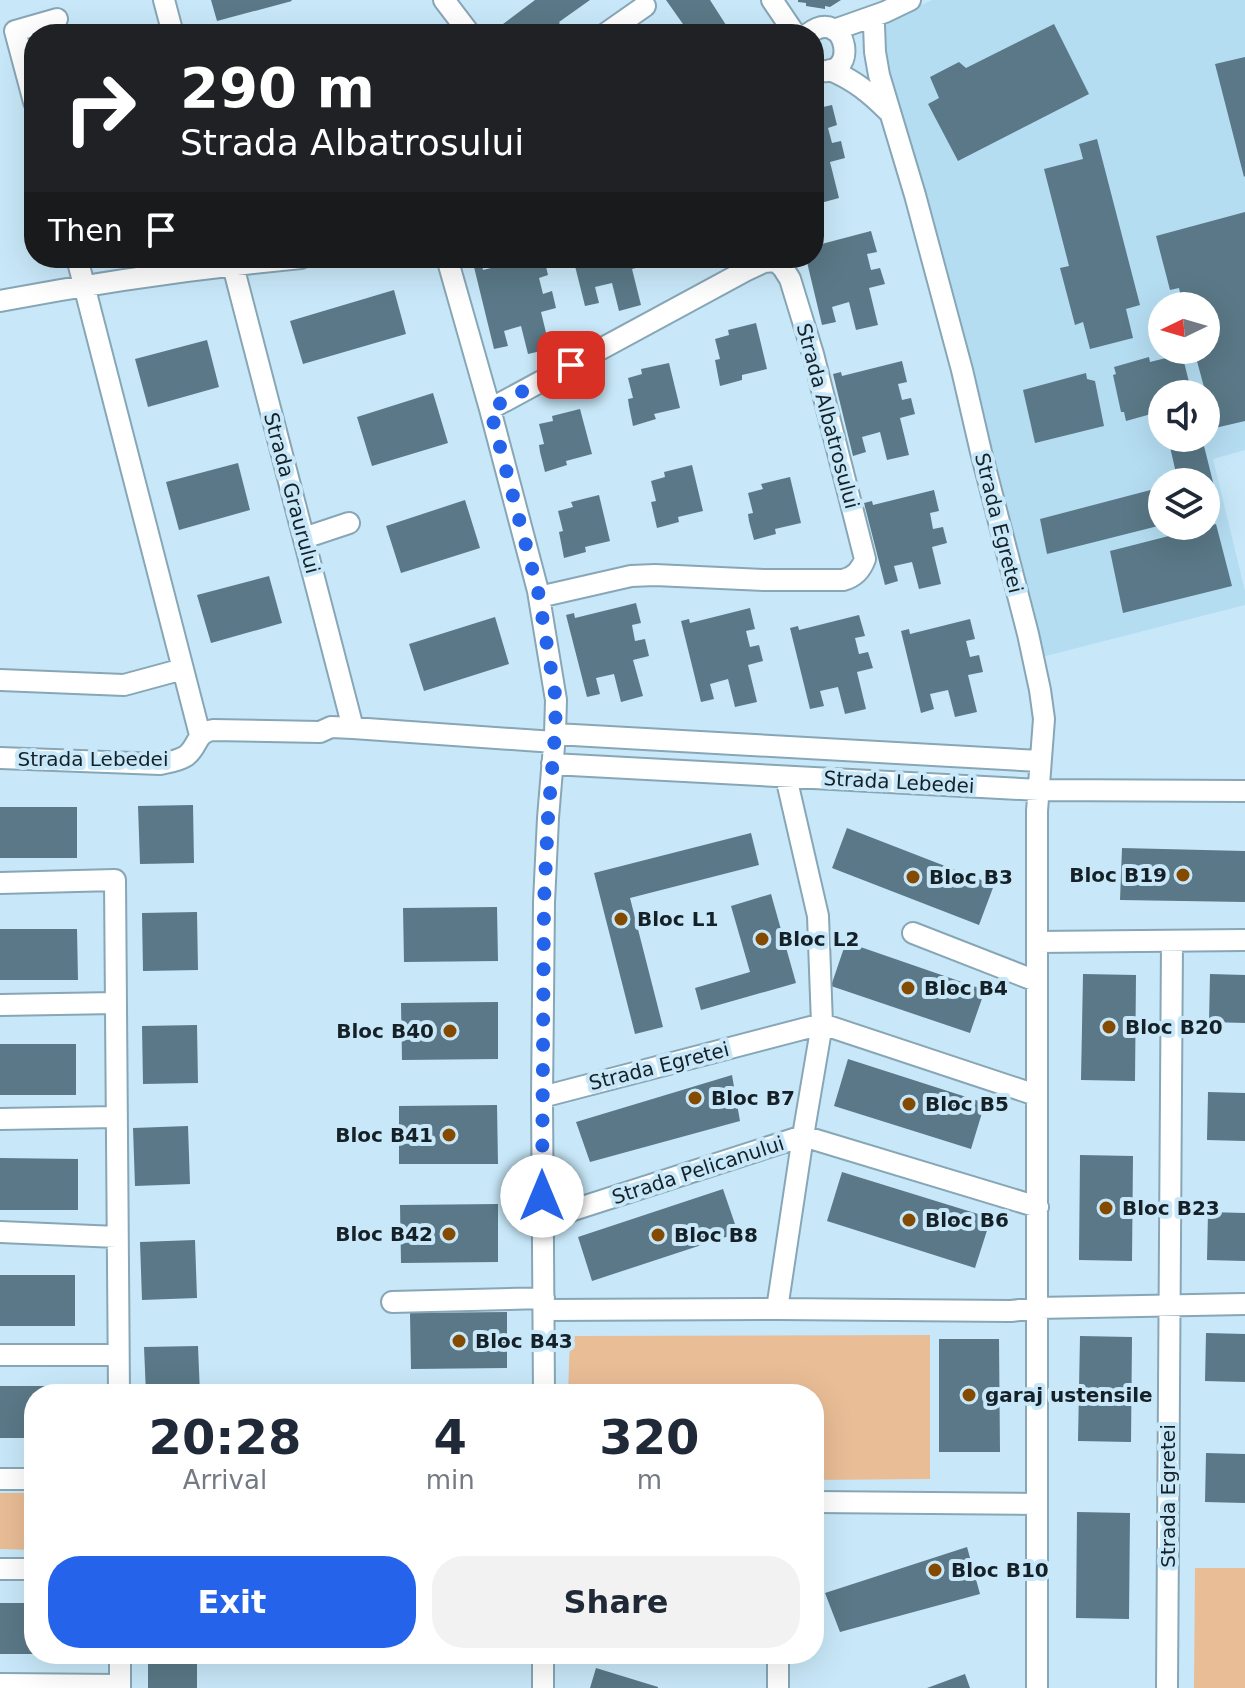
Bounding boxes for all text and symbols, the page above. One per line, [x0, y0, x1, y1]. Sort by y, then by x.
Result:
text: 290 m [180, 55, 375, 120]
icon: right [48, 56, 152, 160]
text: Strada Albatrosului [180, 122, 524, 163]
icon: arrive [139, 208, 183, 252]
text: Then [48, 213, 123, 248]
north arrow [1148, 292, 1220, 364]
map controls [1148, 292, 1220, 540]
street label: Strada Albatrosului [792, 321, 864, 511]
pin [537, 331, 605, 399]
icon: arrive [549, 343, 593, 387]
button: sound [1148, 380, 1220, 452]
street label: Strada Graurului [259, 410, 325, 576]
street label: Strada Egretei [970, 451, 1028, 595]
button: layers [1148, 468, 1220, 540]
street label: Strada Lebedei [18, 747, 168, 771]
street label: Strada Lebedei [823, 766, 975, 798]
place label: Bloc B19 [1069, 863, 1167, 887]
place label: Bloc B3 [929, 865, 1013, 889]
marker: Bloc B19 [1174, 866, 1192, 884]
marker: Bloc B3 [904, 868, 922, 886]
place label: Bloc L1 [637, 907, 718, 931]
marker: Bloc L1 [612, 910, 630, 928]
place label: Bloc L2 [778, 927, 859, 951]
marker: Bloc L2 [753, 930, 771, 948]
place label: Bloc B4 [924, 976, 1008, 1000]
marker: Bloc B4 [899, 979, 917, 997]
place label: Bloc B20 [1125, 1015, 1223, 1039]
marker: Bloc B20 [1100, 1018, 1118, 1036]
place label: Bloc B40 [336, 1019, 434, 1043]
marker: Bloc B40 [441, 1022, 459, 1040]
street label: Strada Egretei [587, 1037, 731, 1095]
place label: Bloc B7 [711, 1086, 795, 1110]
marker: Bloc B7 [686, 1089, 704, 1107]
place label: Bloc B5 [925, 1092, 1009, 1116]
marker: Bloc B5 [900, 1095, 918, 1113]
place label: Bloc B41 [335, 1123, 433, 1147]
marker: Bloc B41 [440, 1126, 458, 1144]
street label: Strada Pelicanului [609, 1131, 787, 1209]
position arrow [500, 1154, 584, 1238]
place label: Bloc B23 [1122, 1196, 1220, 1220]
marker: Bloc B23 [1097, 1199, 1115, 1217]
place label: Bloc B6 [925, 1208, 1009, 1232]
marker: Bloc B6 [900, 1211, 918, 1229]
place label: Bloc B42 [335, 1222, 433, 1246]
place label: Bloc B8 [674, 1223, 758, 1247]
marker: Bloc B42 [440, 1225, 458, 1243]
marker: Bloc B8 [649, 1226, 667, 1244]
place label: Bloc B43 [475, 1329, 573, 1353]
marker: Bloc B43 [450, 1332, 468, 1350]
place label: garaj ustensile [985, 1383, 1153, 1407]
marker: garaj ustensile [960, 1386, 978, 1404]
text: 20:28 [148, 1409, 301, 1465]
text: 4 [434, 1409, 467, 1465]
text: 320 [599, 1409, 699, 1465]
street label: Strada Egretei [1156, 1424, 1180, 1568]
text: Arrival [183, 1465, 267, 1495]
text: min [426, 1465, 475, 1495]
text: m [637, 1465, 662, 1495]
button: Exit [48, 1556, 416, 1648]
button: Share [432, 1556, 800, 1648]
place label: Bloc B10 [951, 1558, 1049, 1582]
marker: Bloc B10 [926, 1561, 944, 1579]

